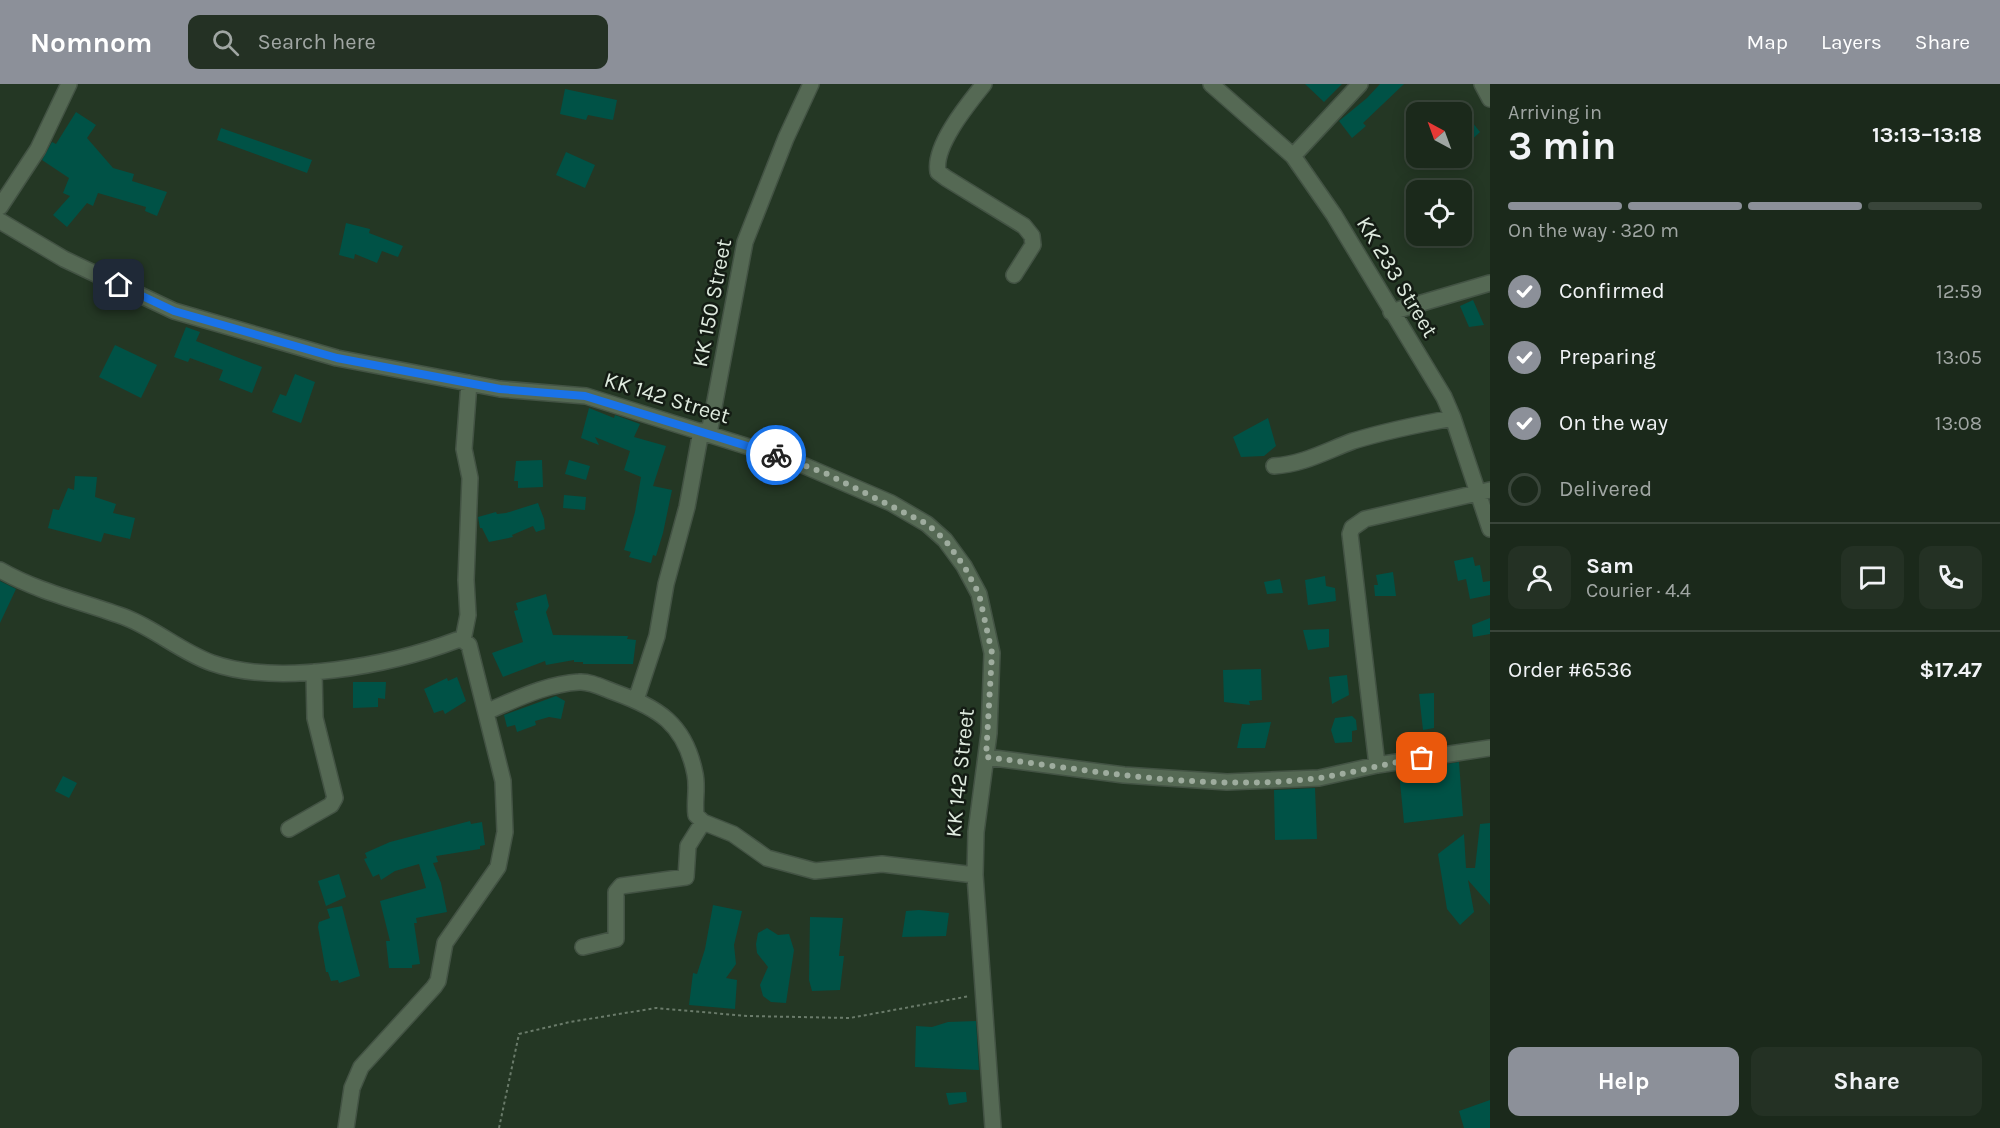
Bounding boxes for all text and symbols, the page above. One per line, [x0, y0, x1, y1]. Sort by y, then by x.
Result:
search box [188, 15, 608, 69]
text: Nomnom [30, 26, 152, 59]
icon: search [209, 26, 242, 59]
text: Search here [257, 29, 376, 55]
text: Map [1746, 30, 1788, 54]
text: Layers [1821, 30, 1882, 54]
text: Share [1915, 30, 1970, 54]
text: Arriving in [1508, 101, 1602, 124]
north arrow [1406, 102, 1472, 168]
map controls [1406, 102, 1472, 246]
text: 13:13–13:18 [1872, 122, 1982, 148]
text: 3 min [1508, 123, 1616, 169]
button: locate [1406, 180, 1472, 246]
street label: KK 233 Street [1351, 212, 1443, 342]
text: On the way · 320 m [1508, 219, 1679, 242]
street label: KK 150 Street [687, 237, 737, 369]
pin [93, 259, 144, 310]
icon: home [102, 268, 135, 301]
icon: check [1508, 275, 1541, 308]
text: Confirmed [1559, 278, 1665, 304]
text: 12:59 [1936, 280, 1982, 303]
icon: check [1508, 341, 1541, 374]
text: Preparing [1559, 344, 1656, 370]
text: 13:05 [1936, 346, 1982, 369]
street label: KK 142 Street [601, 367, 733, 429]
icon: check [1508, 407, 1541, 440]
text: On the way [1559, 410, 1668, 436]
text: 13:08 [1935, 412, 1982, 435]
courier [746, 425, 806, 485]
icon: bike [760, 439, 793, 472]
text: Delivered [1559, 476, 1652, 502]
button: person [1508, 546, 1571, 609]
button: chat [1841, 546, 1904, 609]
button: phone [1919, 546, 1982, 609]
text: Sam [1586, 553, 1634, 579]
text: Courier · 4.4 [1586, 579, 1691, 602]
text: Order #6536 [1508, 657, 1632, 683]
text: $17.47 [1919, 657, 1982, 683]
street label: KK 142 Street [940, 707, 980, 839]
pin [1396, 732, 1447, 783]
icon: bag [1405, 741, 1438, 774]
button: Help [1508, 1047, 1739, 1116]
button: Share [1751, 1047, 1982, 1116]

